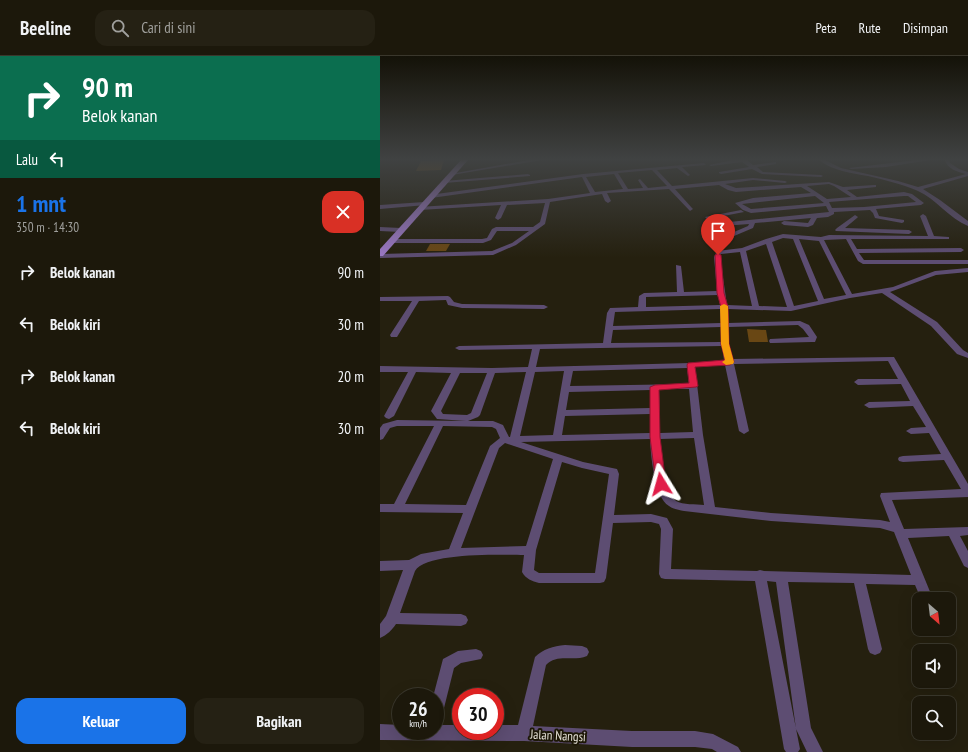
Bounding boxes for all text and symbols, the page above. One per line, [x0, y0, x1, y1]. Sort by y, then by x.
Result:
search box [95, 10, 375, 46]
text: Beeline [20, 16, 71, 40]
icon: search [109, 17, 131, 39]
text: Cari di sini [141, 18, 195, 37]
text: Peta [815, 19, 837, 37]
text: Rute [859, 19, 881, 37]
text: Disimpan [903, 19, 948, 37]
text: 90 m [82, 68, 133, 105]
icon: right [16, 72, 68, 124]
text: Belok kanan [82, 104, 157, 127]
icon: left [46, 148, 68, 170]
text: Lalu [16, 150, 38, 169]
text: 1 mnt [16, 188, 66, 219]
button: close [322, 191, 364, 233]
pin [701, 214, 735, 255]
text: 350 m · 14:30 [16, 219, 79, 236]
icon: arrive [707, 220, 729, 242]
icon: right [16, 261, 38, 283]
text: Belok kanan [50, 263, 115, 282]
text: 90 m [338, 263, 364, 282]
icon: left [16, 313, 38, 335]
text: Belok kiri [50, 315, 100, 334]
text: 30 m [338, 315, 364, 334]
icon: right [16, 365, 38, 387]
text: Belok kanan [50, 367, 115, 386]
text: 20 m [338, 367, 364, 386]
icon: left [16, 417, 38, 439]
text: Belok kiri [50, 419, 100, 438]
text: 30 m [338, 419, 364, 438]
position arrow [640, 463, 682, 505]
north arrow [912, 592, 956, 636]
map controls [912, 592, 956, 740]
button: sound [912, 644, 956, 688]
speed limit sign: 30 [452, 688, 504, 740]
text: 26 [408, 696, 428, 722]
button: search [912, 696, 956, 740]
button: Keluar [16, 698, 186, 744]
button: Bagikan [194, 698, 364, 744]
text: km/h [409, 717, 427, 730]
street label: Jalan Nangsi [529, 725, 586, 745]

